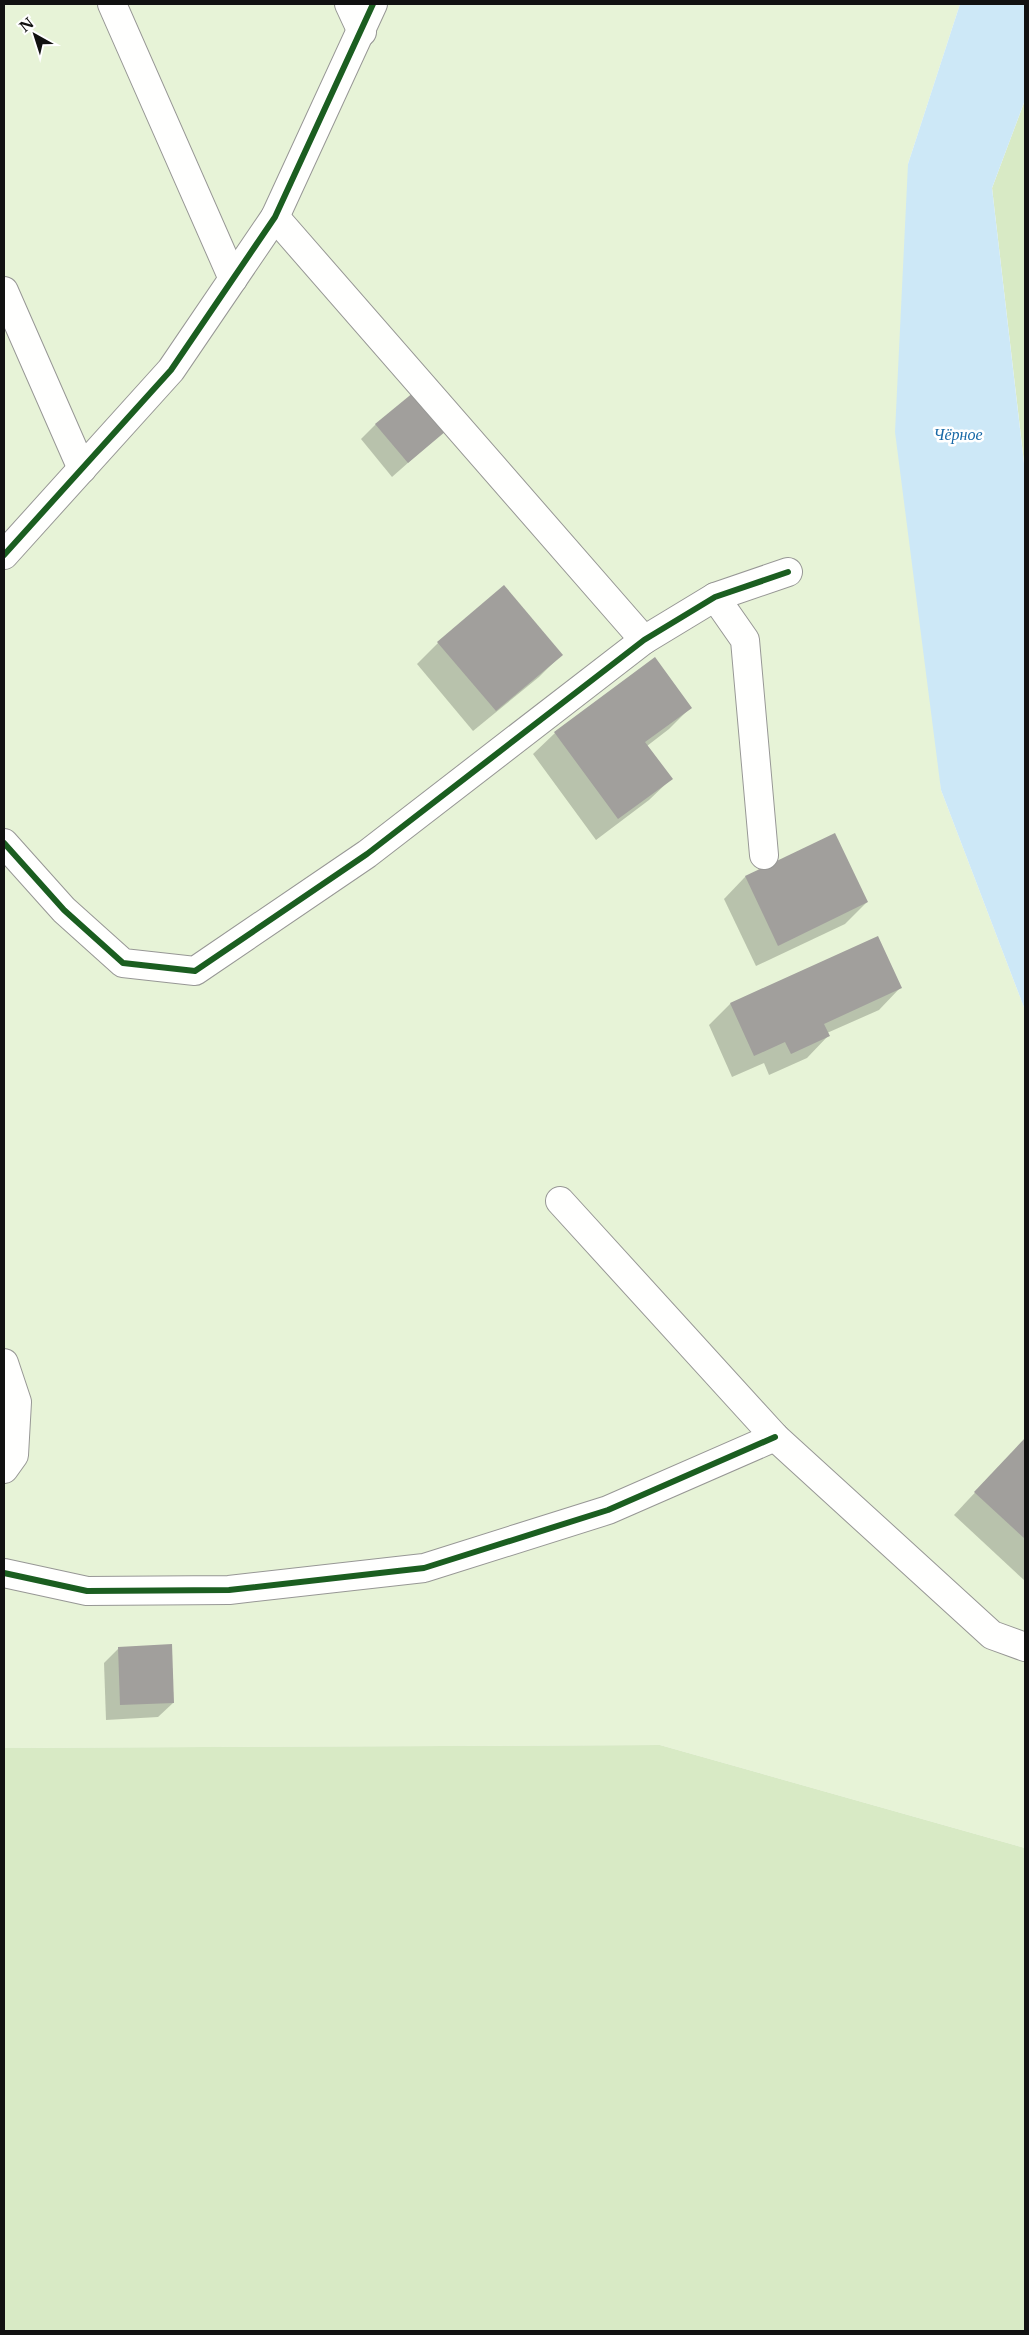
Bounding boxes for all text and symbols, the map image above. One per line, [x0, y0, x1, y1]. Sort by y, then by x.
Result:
north arrow [10, 10, 60, 60]
text: N [16, 14, 38, 36]
water label: Чёрное [933, 424, 983, 444]

